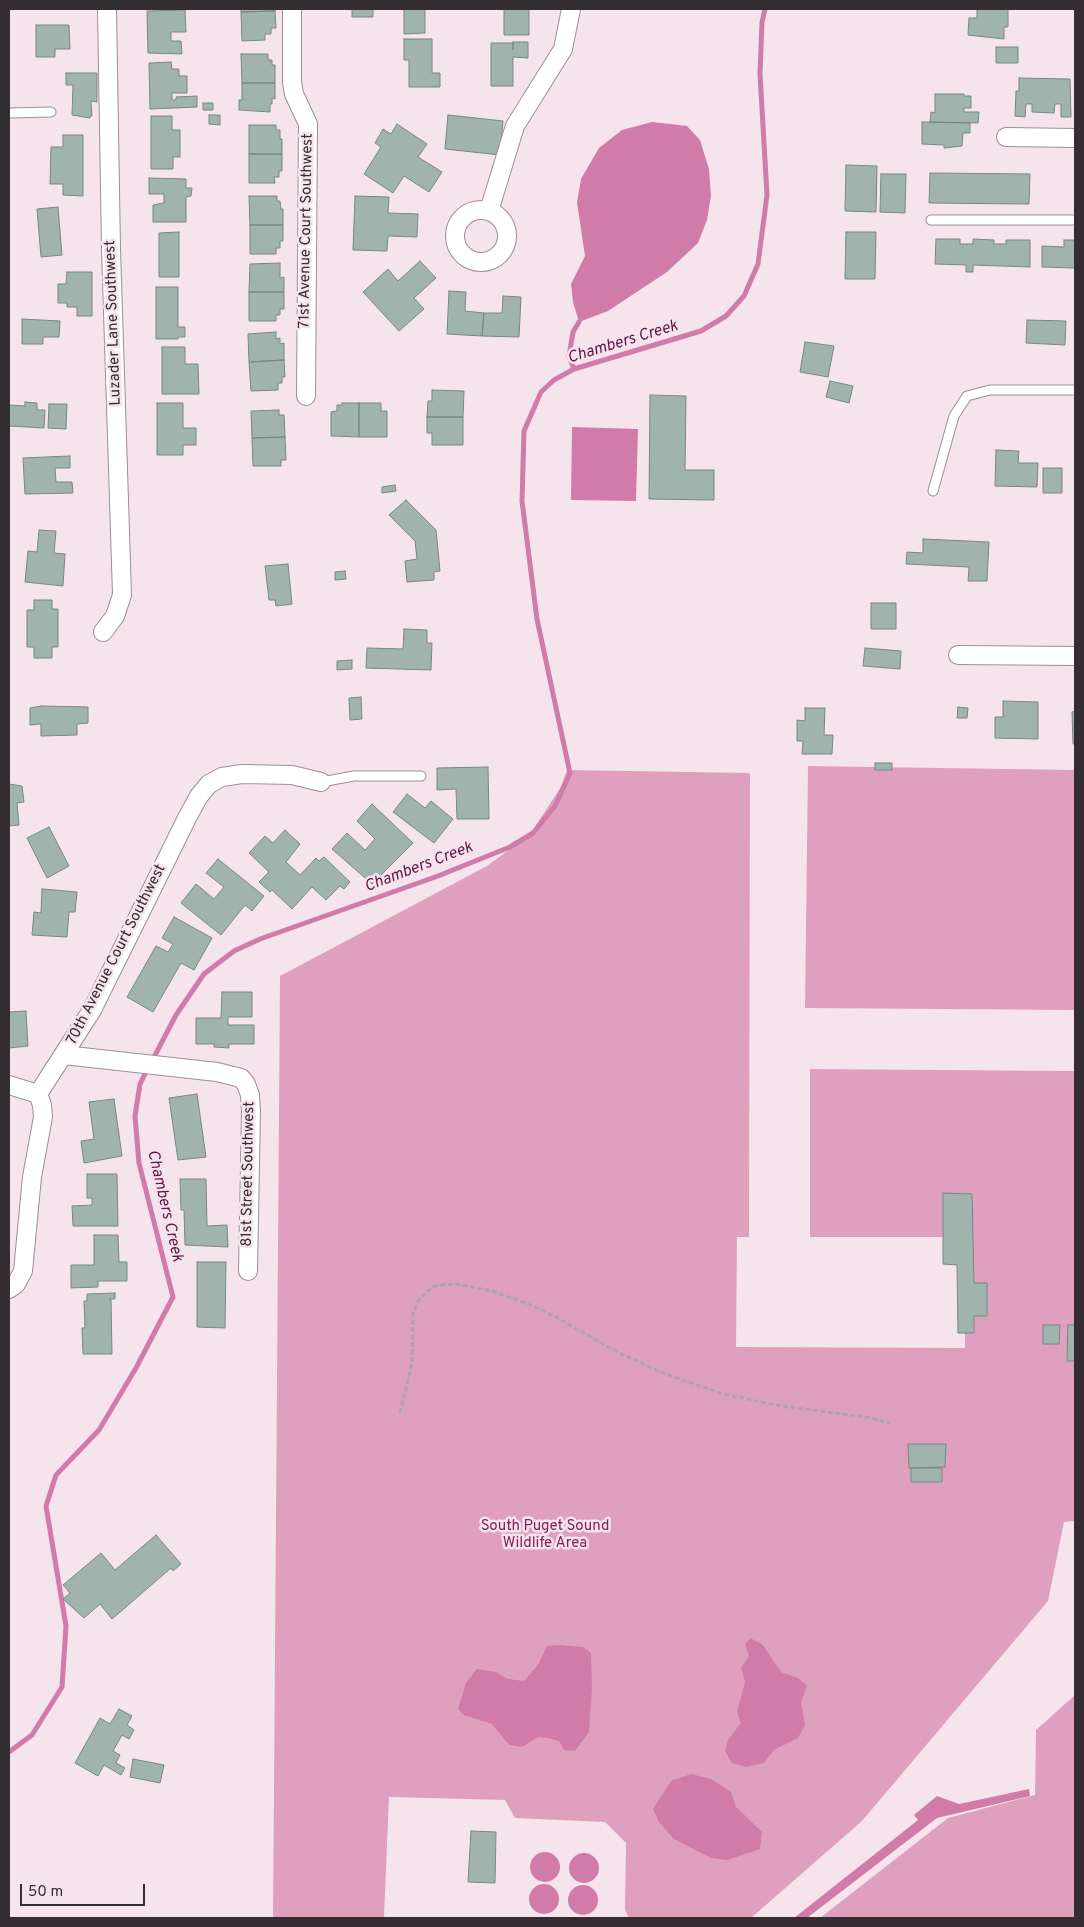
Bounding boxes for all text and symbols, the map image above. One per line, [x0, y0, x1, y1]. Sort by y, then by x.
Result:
street label: 71st Avenue Court Southwest [296, 133, 318, 329]
street label: Luzader Lane Southwest [102, 240, 126, 406]
water label: Chambers Creek [566, 317, 680, 369]
water label: Chambers Creek [362, 839, 476, 897]
street label: 70th Avenue Court Southwest [64, 862, 170, 1048]
street label: 81st Street Southwest [239, 1101, 259, 1247]
water label: Chambers Creek [142, 1148, 186, 1264]
park label: South Puget Sound Wildlife Area [481, 1518, 609, 1553]
scale bar [22, 1874, 148, 1906]
text: 50 m [28, 1883, 63, 1902]

